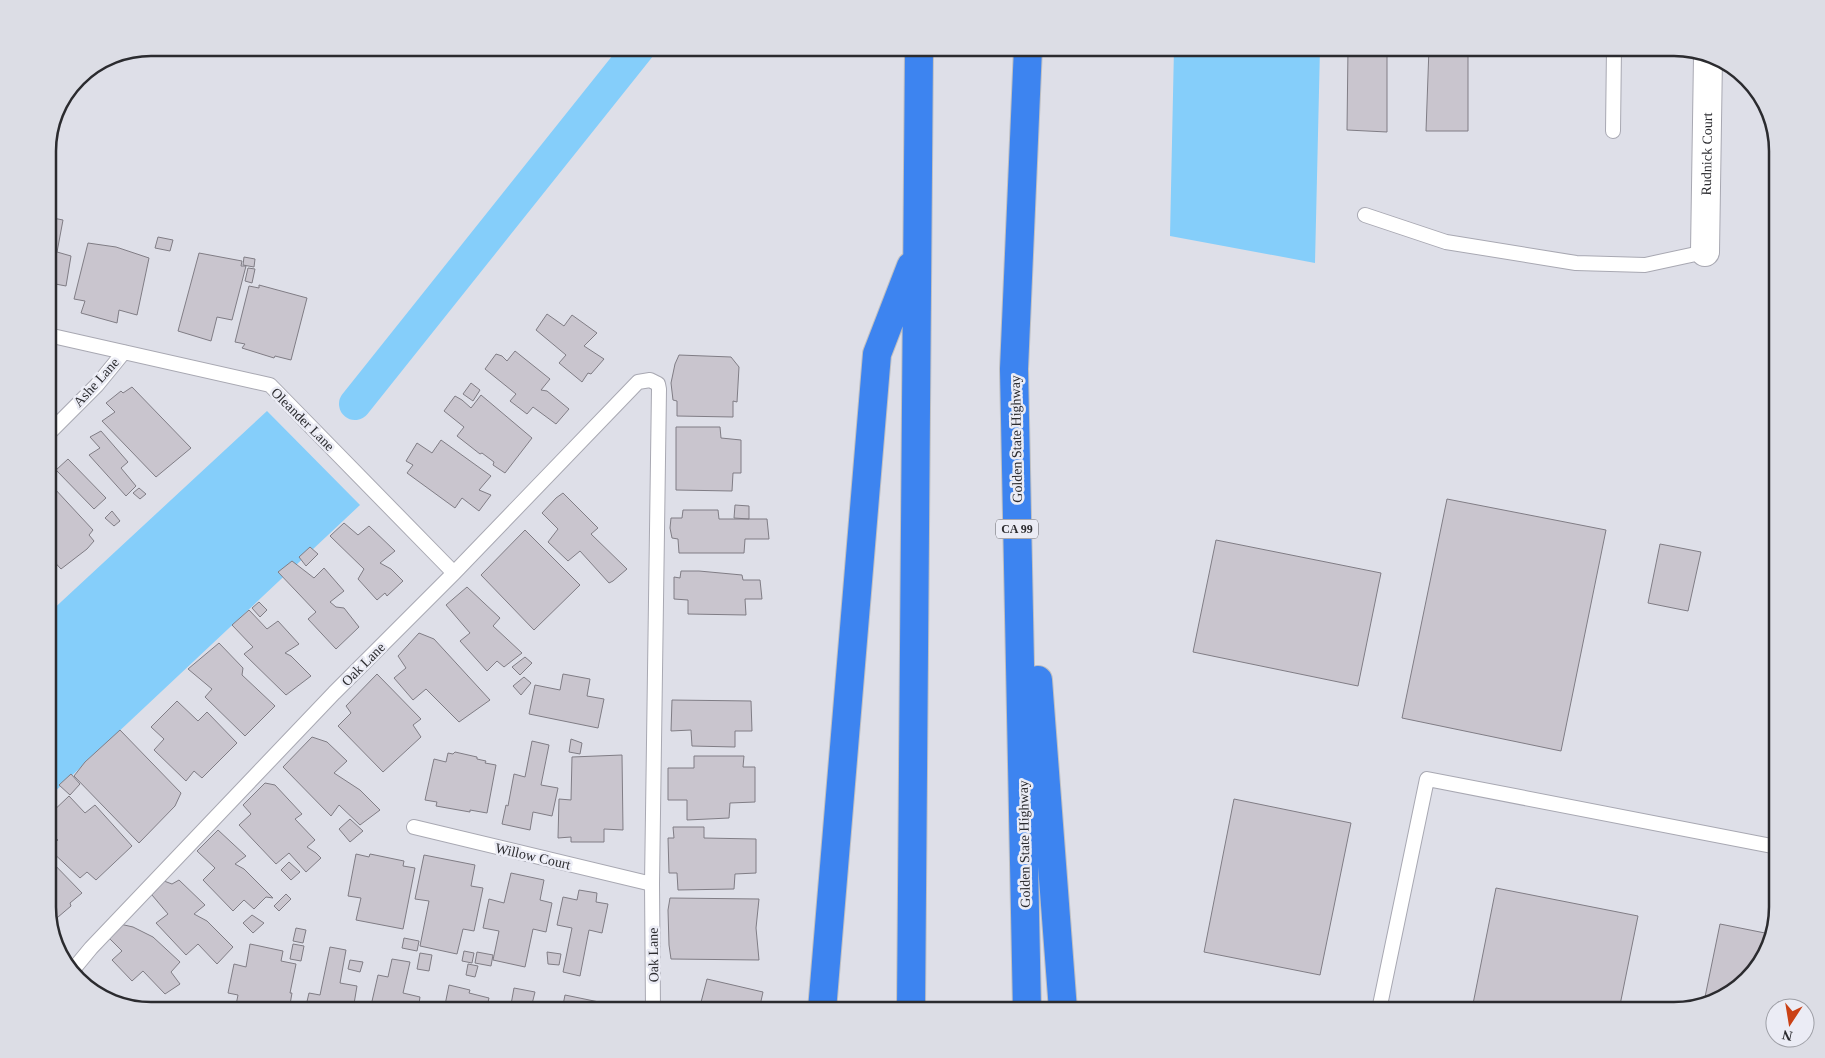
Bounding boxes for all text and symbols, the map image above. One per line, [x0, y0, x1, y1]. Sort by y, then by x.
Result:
street label: Rudnick Court [1699, 112, 1715, 196]
street label: Ashe Lane [71, 355, 122, 410]
street label: Golden State Highway [1008, 375, 1025, 503]
street label: Oleander Lane [268, 385, 337, 454]
road number: CA 99 [996, 520, 1038, 538]
street label: Oak Lane [339, 640, 388, 689]
street label: Golden State Highway [1016, 780, 1033, 908]
street label: Willow Court [494, 841, 572, 872]
street label: Oak Lane [646, 927, 661, 983]
north arrow [1765, 998, 1815, 1048]
text: N [1781, 1027, 1794, 1044]

